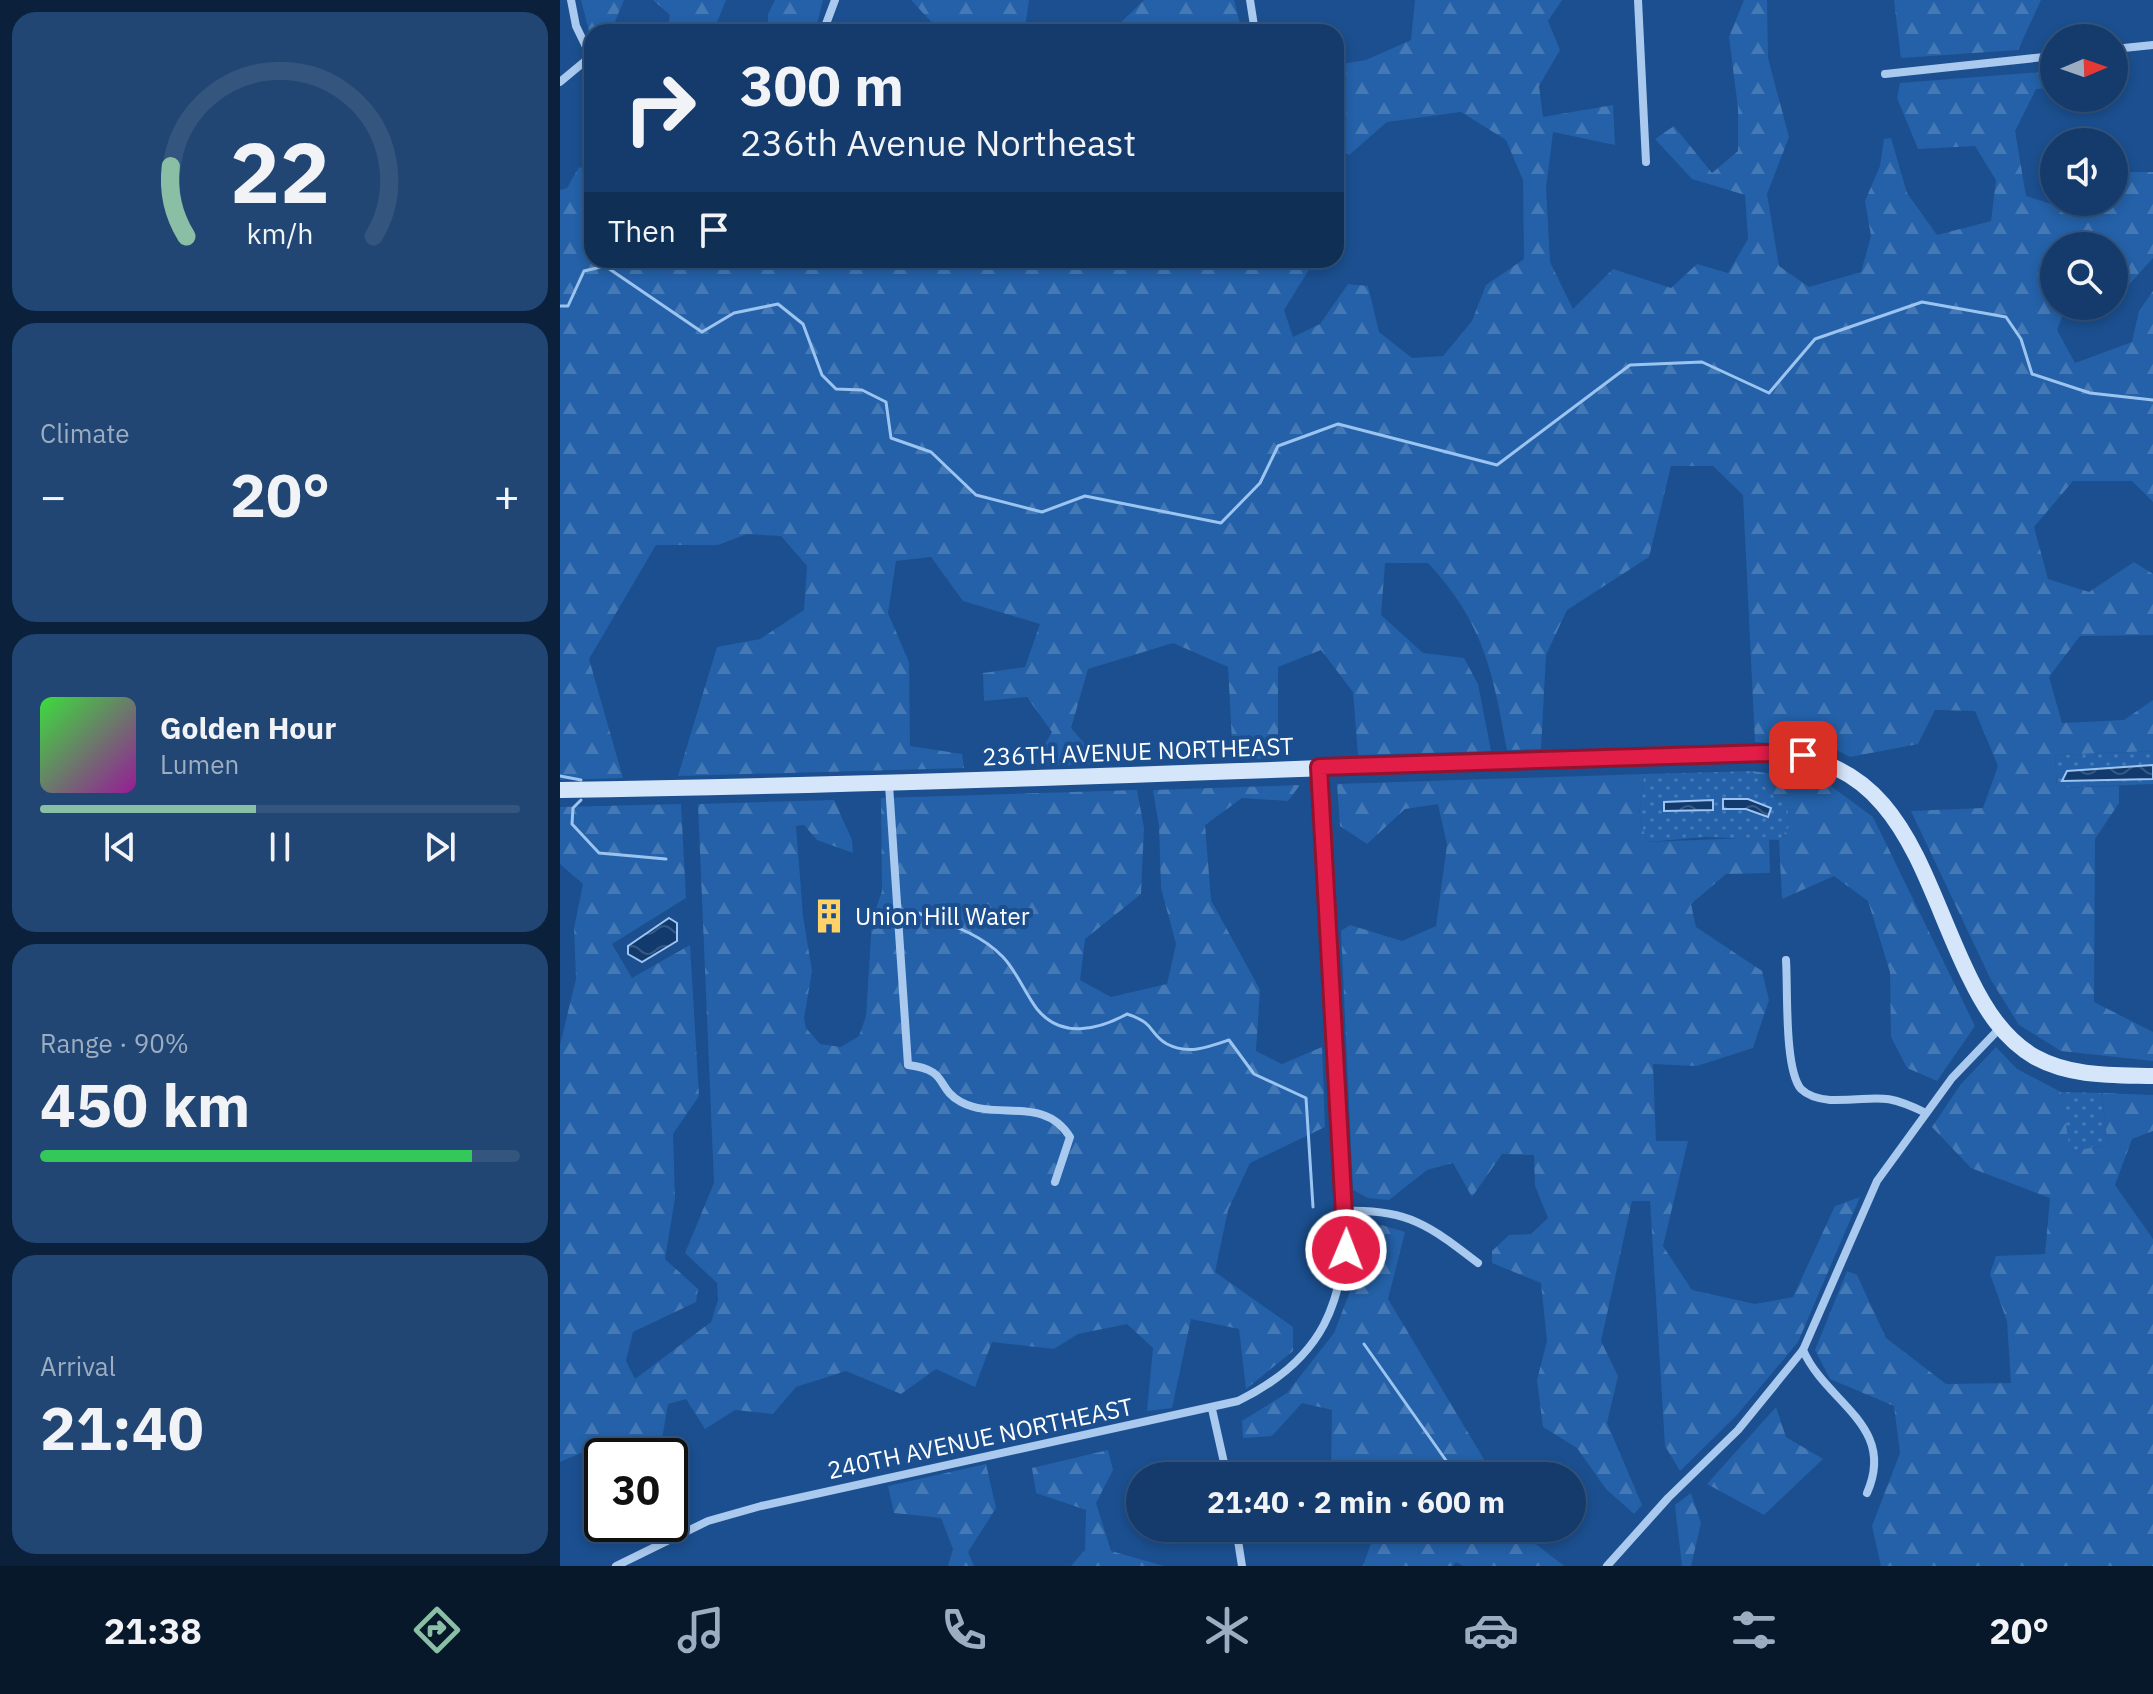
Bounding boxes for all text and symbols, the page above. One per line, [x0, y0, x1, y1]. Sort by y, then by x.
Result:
north arrow [2040, 24, 2128, 112]
map controls [2040, 24, 2128, 320]
text: 300 m [740, 49, 904, 121]
icon: right [608, 56, 712, 160]
text: 22 [230, 118, 330, 226]
text: 236th Avenue Northeast [740, 119, 1136, 166]
button: sound [2040, 128, 2128, 216]
icon: arrive [692, 208, 736, 252]
text: Then [608, 211, 676, 250]
text: km/h [246, 216, 314, 253]
button: search [2040, 232, 2128, 320]
text: Climate [40, 416, 130, 450]
text: 20° [230, 455, 330, 534]
text: − [40, 467, 66, 524]
text: + [494, 467, 520, 524]
text: Golden Hour [160, 708, 336, 747]
pin [1769, 721, 1837, 789]
street label: 236TH AVENUE NORTHEAST [982, 730, 1295, 772]
icon: arrive [1781, 733, 1825, 777]
text: Lumen [160, 747, 239, 781]
icon: previous [98, 825, 142, 869]
icon: pause [258, 825, 302, 869]
icon: next [418, 825, 462, 869]
building icon: Union Hill Water [810, 897, 848, 935]
place label: Union Hill Water [855, 900, 1030, 932]
text: Range · 90% [40, 1026, 189, 1060]
text: 450 km [40, 1065, 250, 1144]
position arrow [1304, 1208, 1388, 1292]
text: Arrival [40, 1349, 116, 1383]
text: 21:40 [40, 1388, 204, 1467]
street label: 240TH AVENUE NORTHEAST [824, 1390, 1136, 1486]
speed limit sign: 30 [584, 1438, 688, 1542]
text: 21:40 · 2 min · 600 m [1207, 1482, 1505, 1521]
icon: directions [409, 1602, 465, 1658]
icon: music [673, 1602, 729, 1658]
icon: phone [936, 1602, 992, 1658]
icon: climate [1199, 1602, 1255, 1658]
icon: car [1463, 1602, 1519, 1658]
icon: filters [1726, 1602, 1782, 1658]
text: 21:38 [104, 1607, 202, 1654]
text: 20° [1989, 1607, 2049, 1654]

